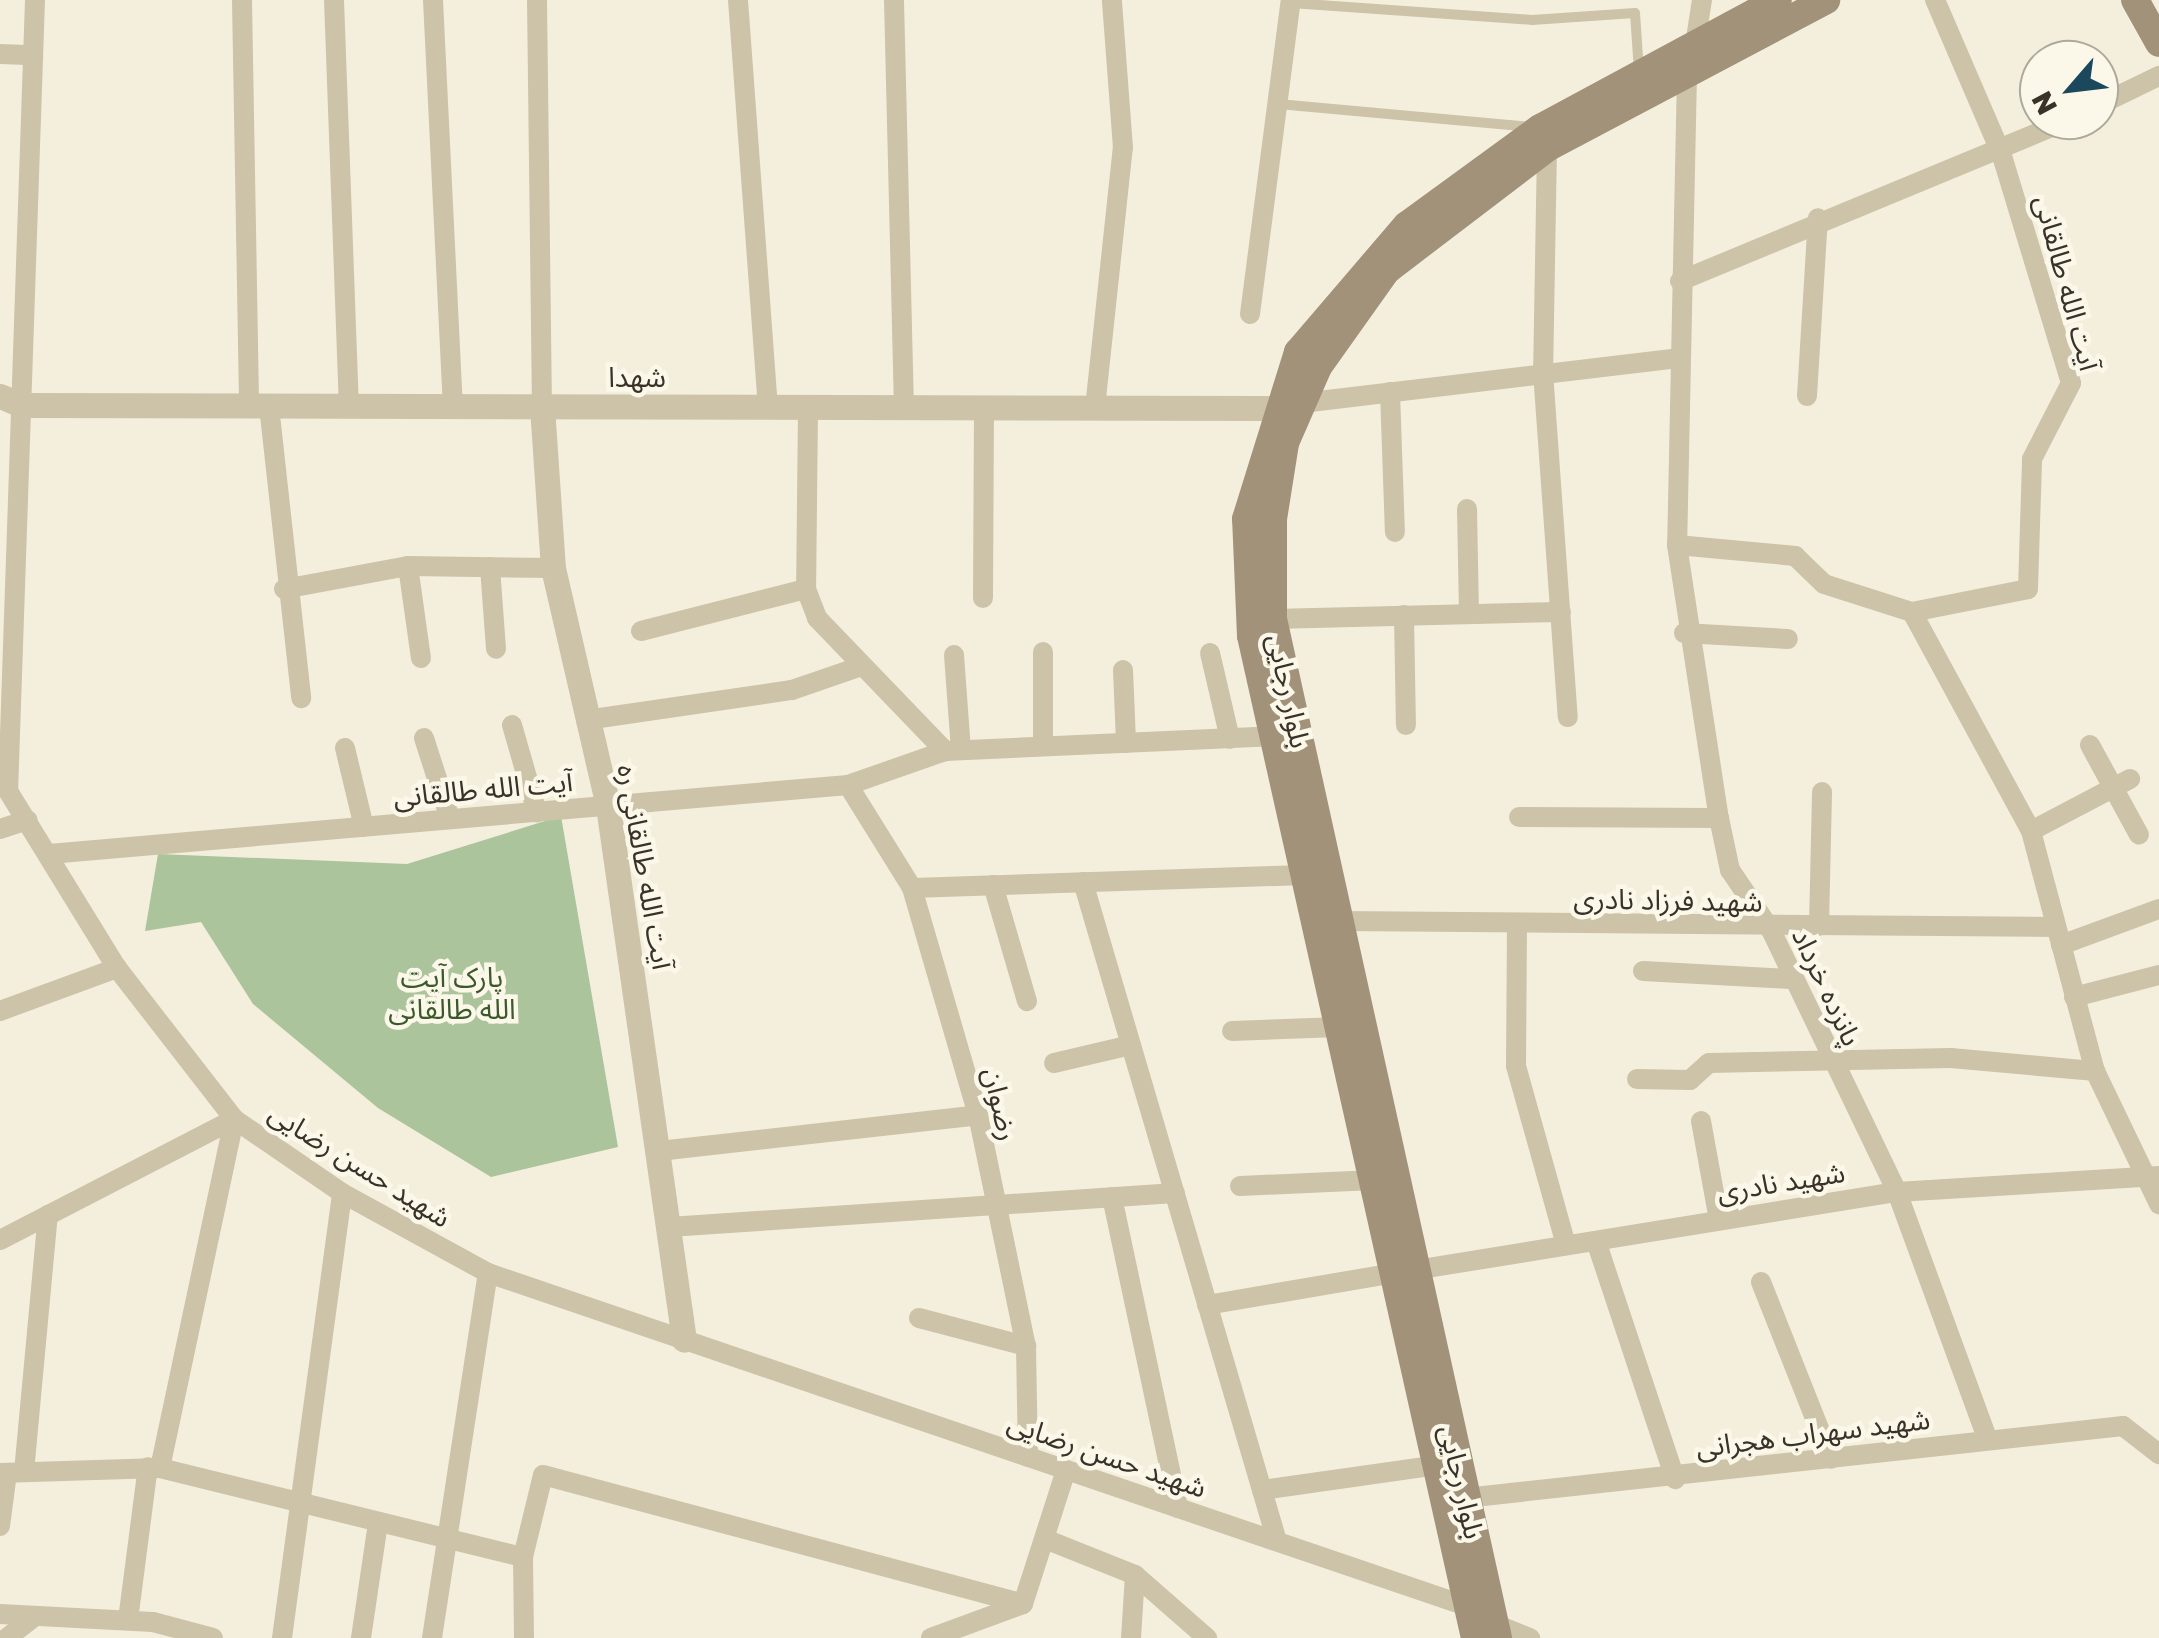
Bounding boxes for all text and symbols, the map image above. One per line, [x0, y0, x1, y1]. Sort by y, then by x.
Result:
north arrow [2019, 40, 2119, 140]
text: N [2024, 86, 2063, 121]
street label: آیت الله طالقانی [2027, 192, 2107, 374]
street label: شهدا [608, 360, 666, 394]
street label: بلوار رجایی [1261, 631, 1317, 751]
street label: آیت الله طالقانی ره [610, 762, 680, 972]
street label: آیت الله طالقانی [392, 764, 574, 814]
street label: شهید فرزاد نادری [1573, 882, 1763, 918]
street label: پانزده خرداد [1785, 923, 1869, 1051]
park label: پارک آیت الله طالقانی [388, 960, 516, 1026]
street label: رضوان [976, 1064, 1026, 1144]
street label: شهید حسن رضایی [263, 1096, 457, 1234]
street label: شهید نادری [1715, 1155, 1847, 1209]
street label: شهید سهراب هجرانی [1694, 1402, 1932, 1464]
street label: شهید حسن رضایی [1003, 1405, 1211, 1505]
street label: بلوار رجایی [1433, 1422, 1491, 1542]

